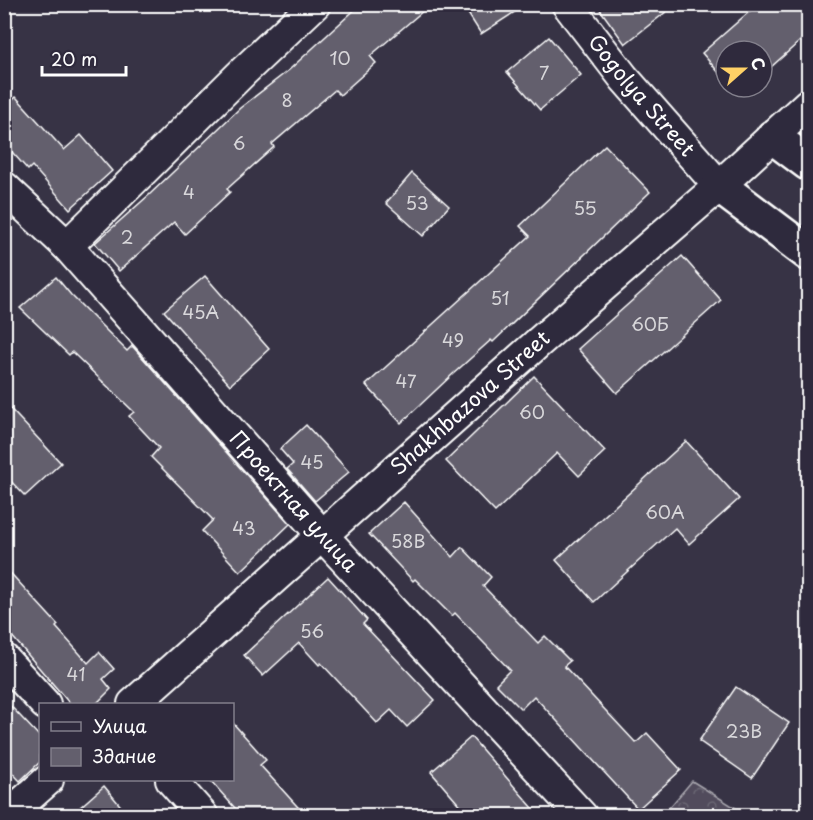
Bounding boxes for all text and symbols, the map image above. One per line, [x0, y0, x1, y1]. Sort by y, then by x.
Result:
street label: Gogolya Street [582, 26, 704, 163]
scale bar [42, 39, 126, 77]
north arrow [714, 39, 774, 99]
house number: 10 [329, 44, 351, 71]
text: 20 m [51, 45, 97, 72]
text: С [746, 53, 772, 73]
house number: 7 [539, 59, 549, 86]
house number: 8 [281, 86, 293, 113]
house number: 6 [233, 129, 245, 156]
house number: 4 [183, 178, 195, 205]
house number: 53 [405, 189, 429, 216]
house number: 55 [573, 194, 597, 221]
house number: 2 [121, 223, 133, 250]
house number: 51 [490, 284, 510, 311]
house number: 45А [183, 298, 220, 325]
house number: 60Б [631, 310, 669, 337]
street label: Shakhbazova Street [382, 322, 556, 482]
house number: 49 [442, 326, 464, 353]
house number: 47 [395, 367, 417, 394]
house number: 60 [519, 398, 545, 425]
street label: Проектная улица [223, 423, 367, 579]
house number: 45 [301, 448, 324, 475]
house number: 60А [645, 498, 685, 525]
house number: 43 [232, 514, 256, 541]
house number: 58В [391, 527, 425, 554]
house number: 56 [300, 617, 324, 644]
house number: 41 [67, 660, 85, 687]
legend [39, 703, 234, 781]
text: Улица [93, 712, 147, 739]
house number: 23В [726, 717, 762, 744]
text: Здание [93, 742, 156, 769]

